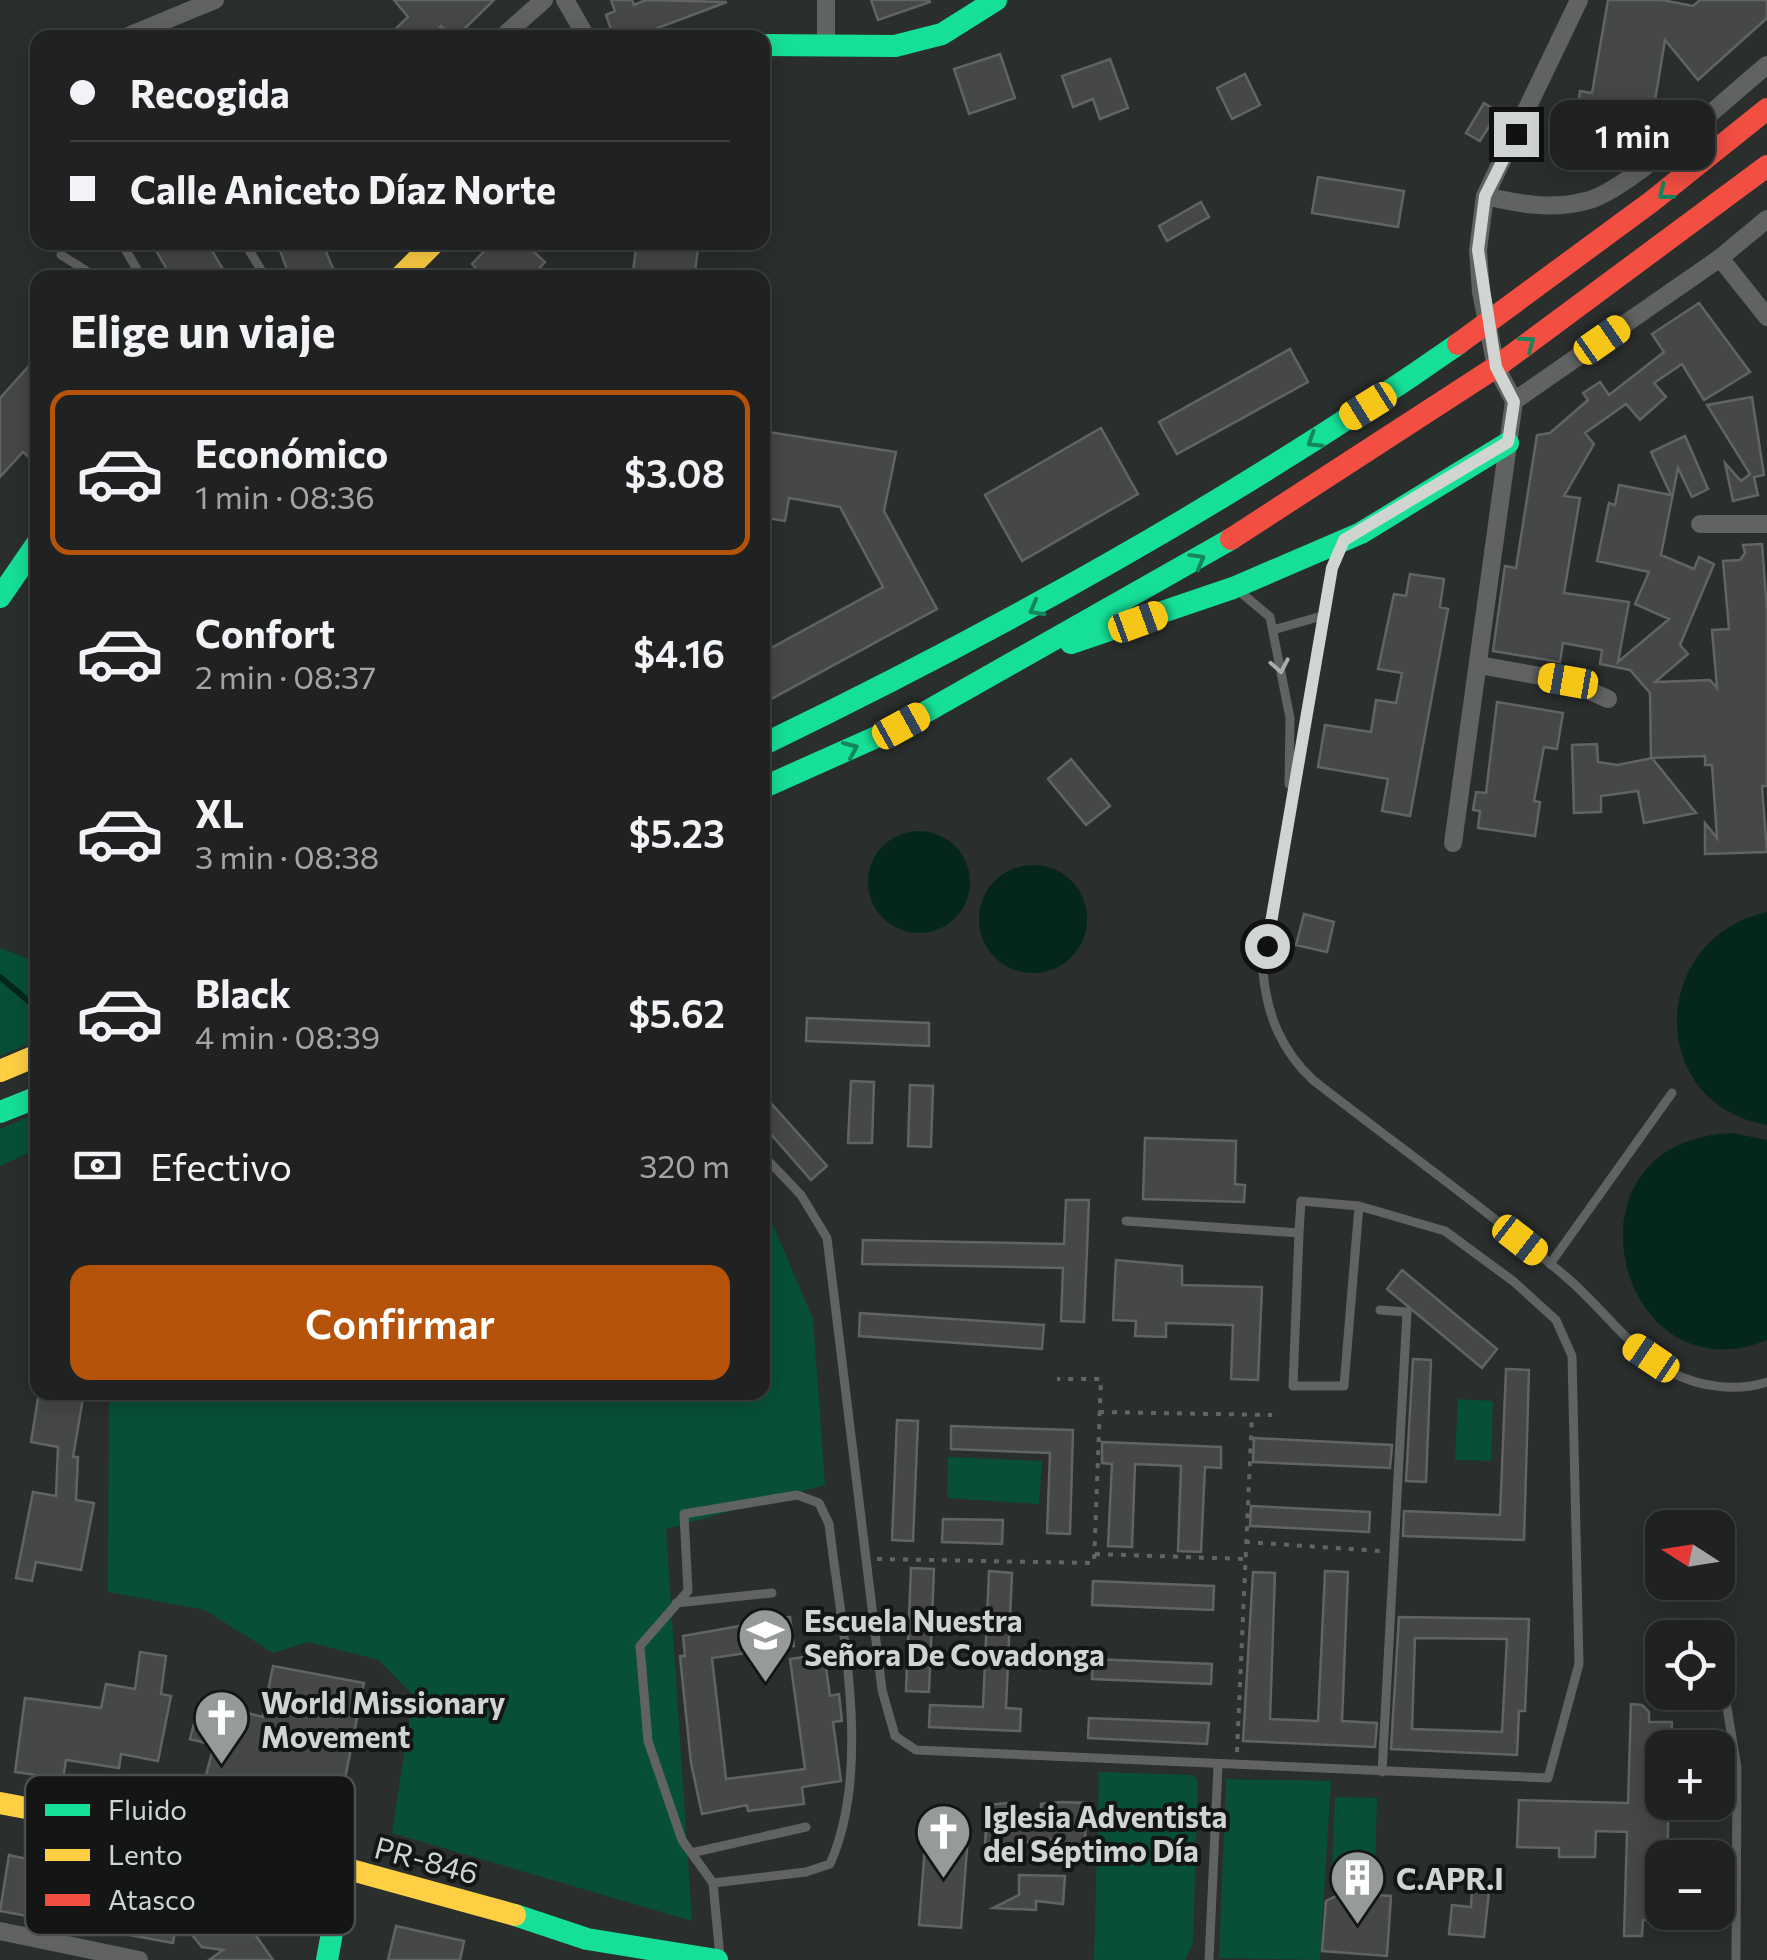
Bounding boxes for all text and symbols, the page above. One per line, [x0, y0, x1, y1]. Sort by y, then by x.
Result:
text: Recogida [130, 69, 290, 116]
callout: 1 min [1551, 99, 1716, 169]
route end [1494, 112, 1539, 157]
text: 1 min [1595, 115, 1670, 155]
text: Calle Aniceto Díaz Norte [130, 165, 556, 212]
one-way arrow [1659, 181, 1677, 199]
text: Elige un viaje [70, 302, 335, 357]
car [1569, 311, 1635, 369]
one-way arrow [1517, 337, 1535, 355]
car [1335, 377, 1401, 435]
icon: car [75, 428, 165, 518]
one-way arrow [1306, 428, 1324, 447]
text: Económico [195, 429, 388, 476]
text: $3.08 [624, 449, 725, 496]
text: 1 min · 08:36 [195, 476, 375, 516]
one-way arrow [1187, 552, 1205, 572]
one-way arrow [1028, 597, 1046, 617]
car [1105, 598, 1171, 646]
icon: car [75, 608, 165, 698]
text: Confort [195, 609, 335, 656]
text: $4.16 [633, 629, 725, 676]
text: 2 min · 08:37 [195, 656, 376, 696]
one-way arrow [1269, 657, 1290, 674]
car [1536, 661, 1600, 701]
car [867, 698, 935, 754]
one-way arrow [841, 741, 859, 761]
icon: car [75, 788, 165, 878]
text: XL [195, 789, 244, 836]
text: $5.23 [629, 809, 725, 856]
text: 3 min · 08:38 [195, 836, 379, 876]
route start [1245, 924, 1290, 969]
icon: car [75, 968, 165, 1058]
text: Black [195, 969, 291, 1016]
text: $5.62 [628, 989, 725, 1036]
text: 4 min · 08:39 [195, 1016, 380, 1056]
icon: cash [70, 1138, 125, 1193]
text: Efectivo [150, 1142, 292, 1189]
text: 320 m [639, 1145, 730, 1185]
car [1487, 1210, 1553, 1270]
button: Confirmar [70, 1265, 730, 1380]
car [1618, 1329, 1684, 1387]
north arrow [1645, 1510, 1735, 1600]
map controls [1645, 1510, 1735, 1930]
place label: Escuela Nuestra Señora De Covadonga [804, 1601, 1105, 1672]
school or university icon: Escuela Nuestra Señora De Covadonga [735, 1606, 795, 1685]
button: locate [1645, 1620, 1735, 1710]
place label: World Missionary Movement [261, 1683, 506, 1754]
church icon: World Missionary Movement [192, 1688, 252, 1767]
button: + [1645, 1730, 1735, 1820]
legend [25, 1775, 355, 1935]
text: Fluido [108, 1792, 187, 1826]
place label: Iglesia Adventista del Séptimo Día [983, 1797, 1227, 1868]
church icon: Iglesia Adventista del Séptimo Día [914, 1802, 974, 1881]
street label: PR-846 [371, 1827, 483, 1891]
text: Lento [108, 1837, 183, 1871]
button: − [1645, 1840, 1735, 1930]
building icon: C.APR.I [1327, 1847, 1387, 1926]
place label: C.APR.I [1396, 1859, 1504, 1896]
text: Atasco [108, 1882, 196, 1916]

